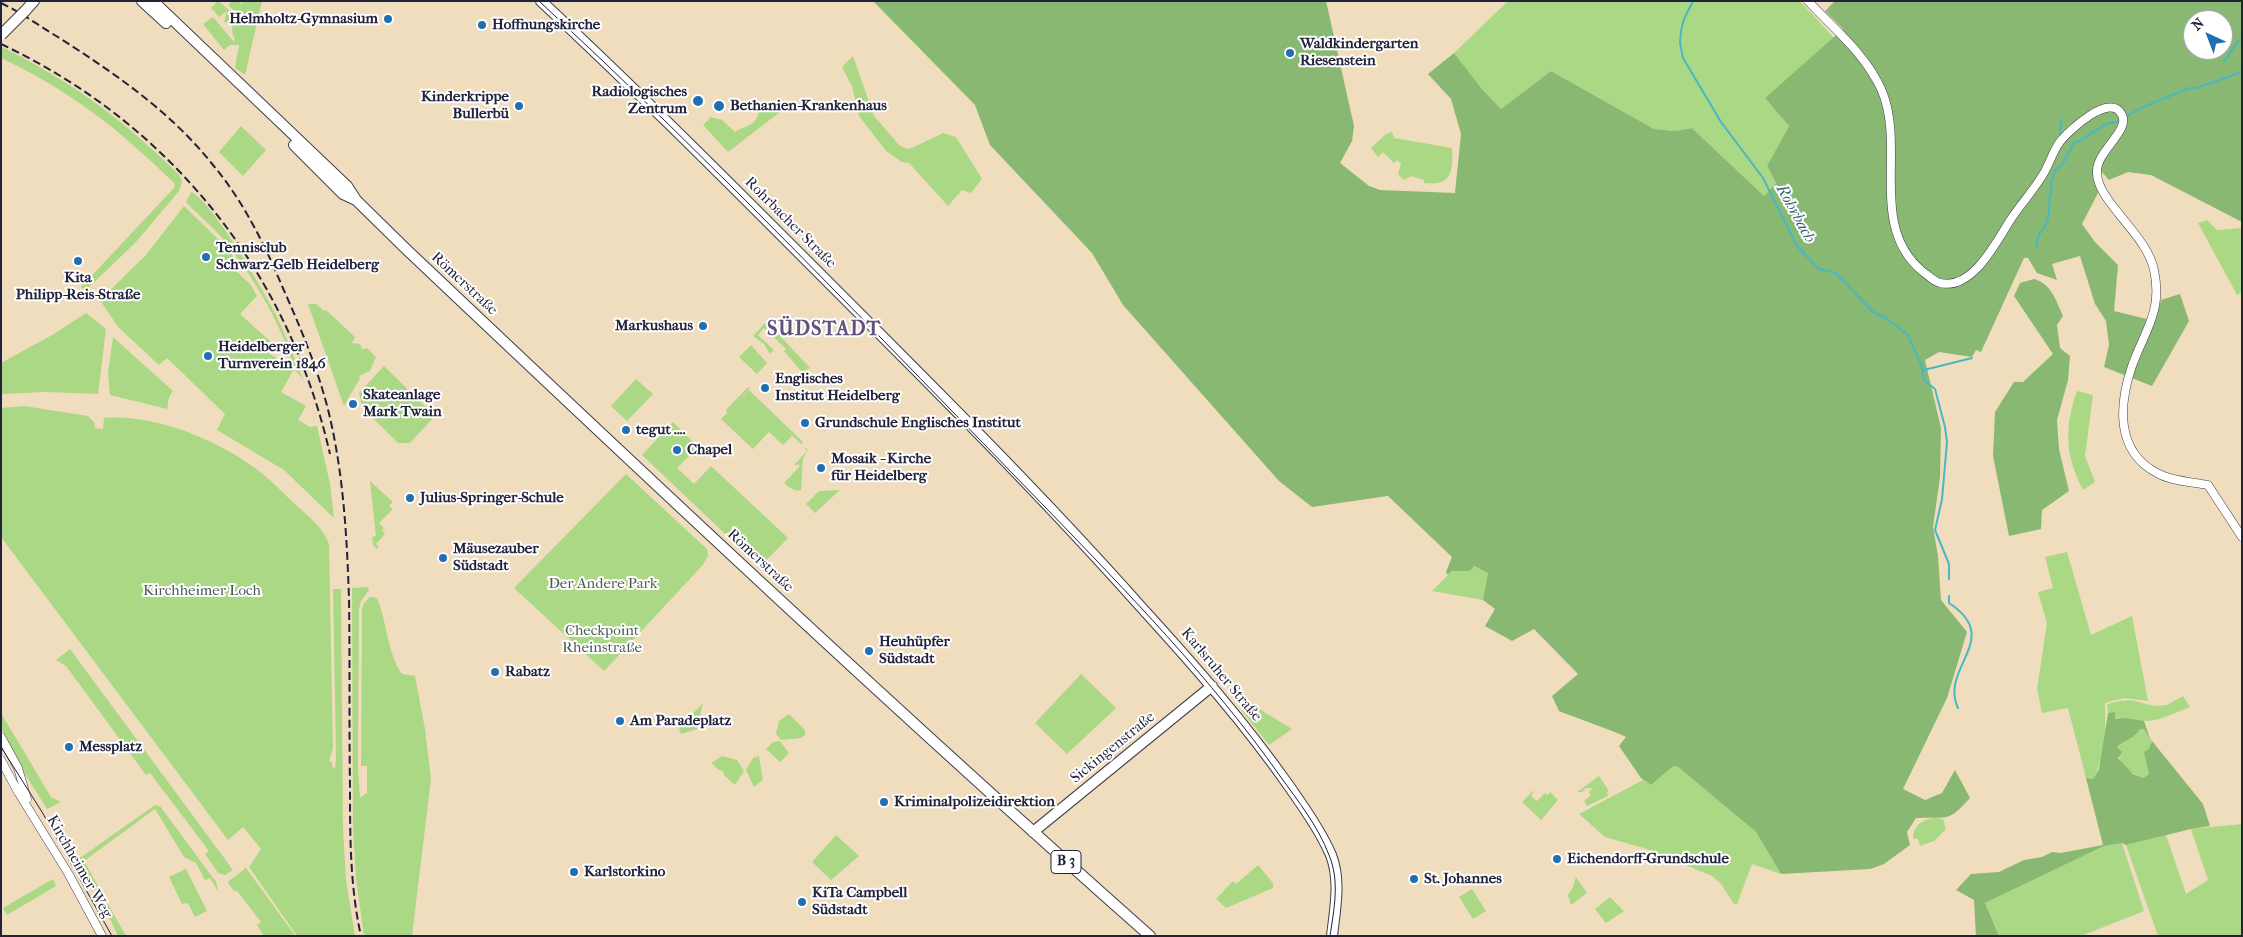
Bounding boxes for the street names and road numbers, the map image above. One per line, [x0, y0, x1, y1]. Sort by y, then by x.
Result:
street label: Rohrbacher Straße [741, 174, 839, 272]
street label: Römerstraße [427, 249, 501, 319]
street label: Römerstraße [723, 526, 797, 596]
street label: Karlsruher Straße [1177, 625, 1265, 725]
street label: Sickingenstraße [1067, 708, 1159, 788]
street label: Kirchheimer Weg [42, 813, 116, 921]
road number: B 3 [1051, 850, 1081, 874]

